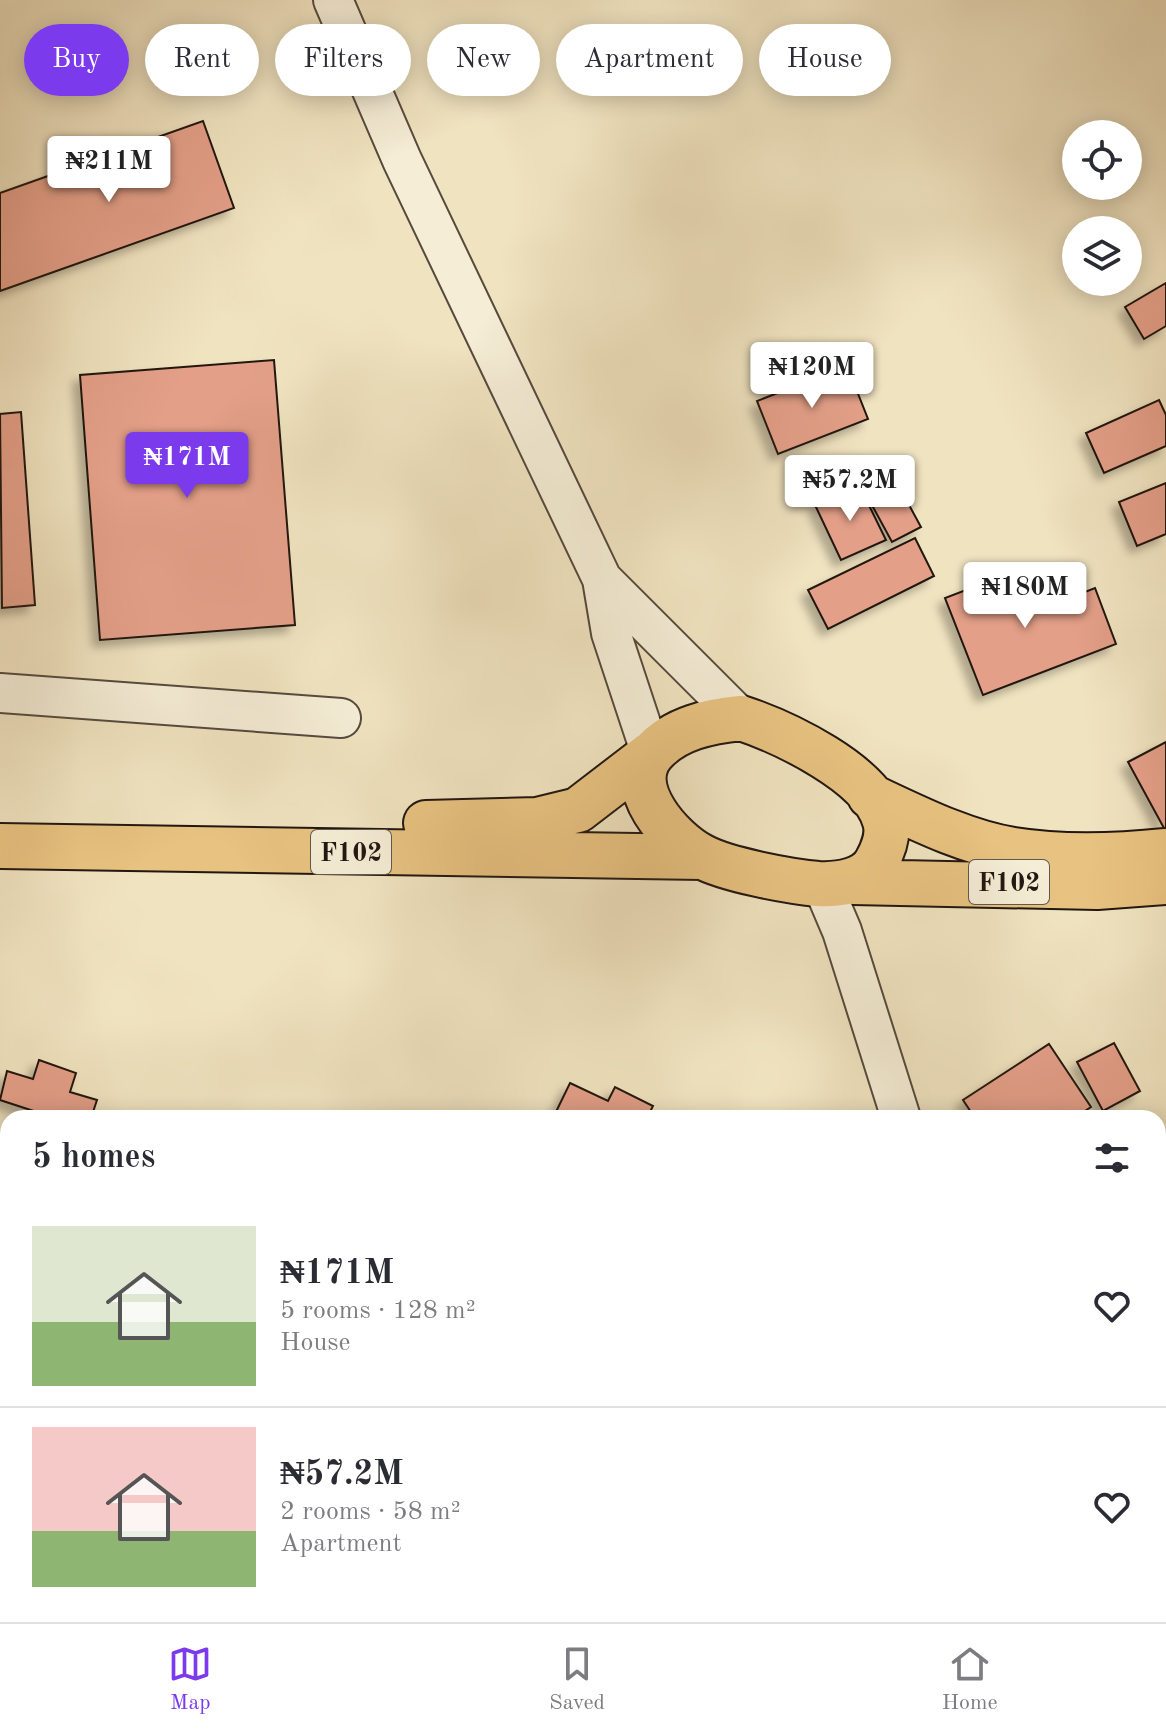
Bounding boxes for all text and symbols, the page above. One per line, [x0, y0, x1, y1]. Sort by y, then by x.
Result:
chip: Buy [24, 24, 129, 96]
chip: Rent [145, 24, 259, 96]
chip: Filters [275, 24, 411, 96]
chip: New [427, 24, 540, 96]
chip: Apartment [556, 24, 743, 96]
chip: House [759, 24, 891, 96]
map controls [1062, 120, 1142, 296]
button: locate [1062, 120, 1142, 200]
pin: ₦211M [53, 136, 165, 204]
text: ₦211M [65, 149, 153, 175]
button: layers [1062, 216, 1142, 296]
pin: ₦120M [756, 342, 868, 410]
text: ₦120M [768, 355, 856, 381]
pin: ₦171M [131, 432, 243, 500]
text: ₦171M [143, 445, 231, 471]
pin: ₦57.2M [785, 455, 915, 523]
text: ₦57.2M [803, 468, 897, 494]
pin: ₦180M [969, 562, 1081, 630]
text: ₦180M [981, 575, 1069, 601]
road number: F102 [311, 830, 391, 874]
road number: F102 [969, 860, 1049, 904]
icon: filters [1090, 1136, 1134, 1180]
text: 5 homes [32, 1141, 155, 1175]
text: ₦171M [280, 1257, 394, 1291]
icon: home [96, 1258, 192, 1354]
icon: heart [1090, 1284, 1134, 1328]
text: 5 rooms · 128 m² [280, 1298, 476, 1324]
text: House [280, 1330, 351, 1356]
text: ₦57.2M [280, 1458, 404, 1492]
icon: home [96, 1459, 192, 1555]
icon: heart [1090, 1485, 1134, 1529]
text: 2 rooms · 58 m² [280, 1499, 461, 1525]
text: Apartment [280, 1531, 402, 1557]
tab: Map [168, 1642, 212, 1717]
tab: Saved [549, 1642, 605, 1717]
tab: Home [942, 1642, 998, 1717]

